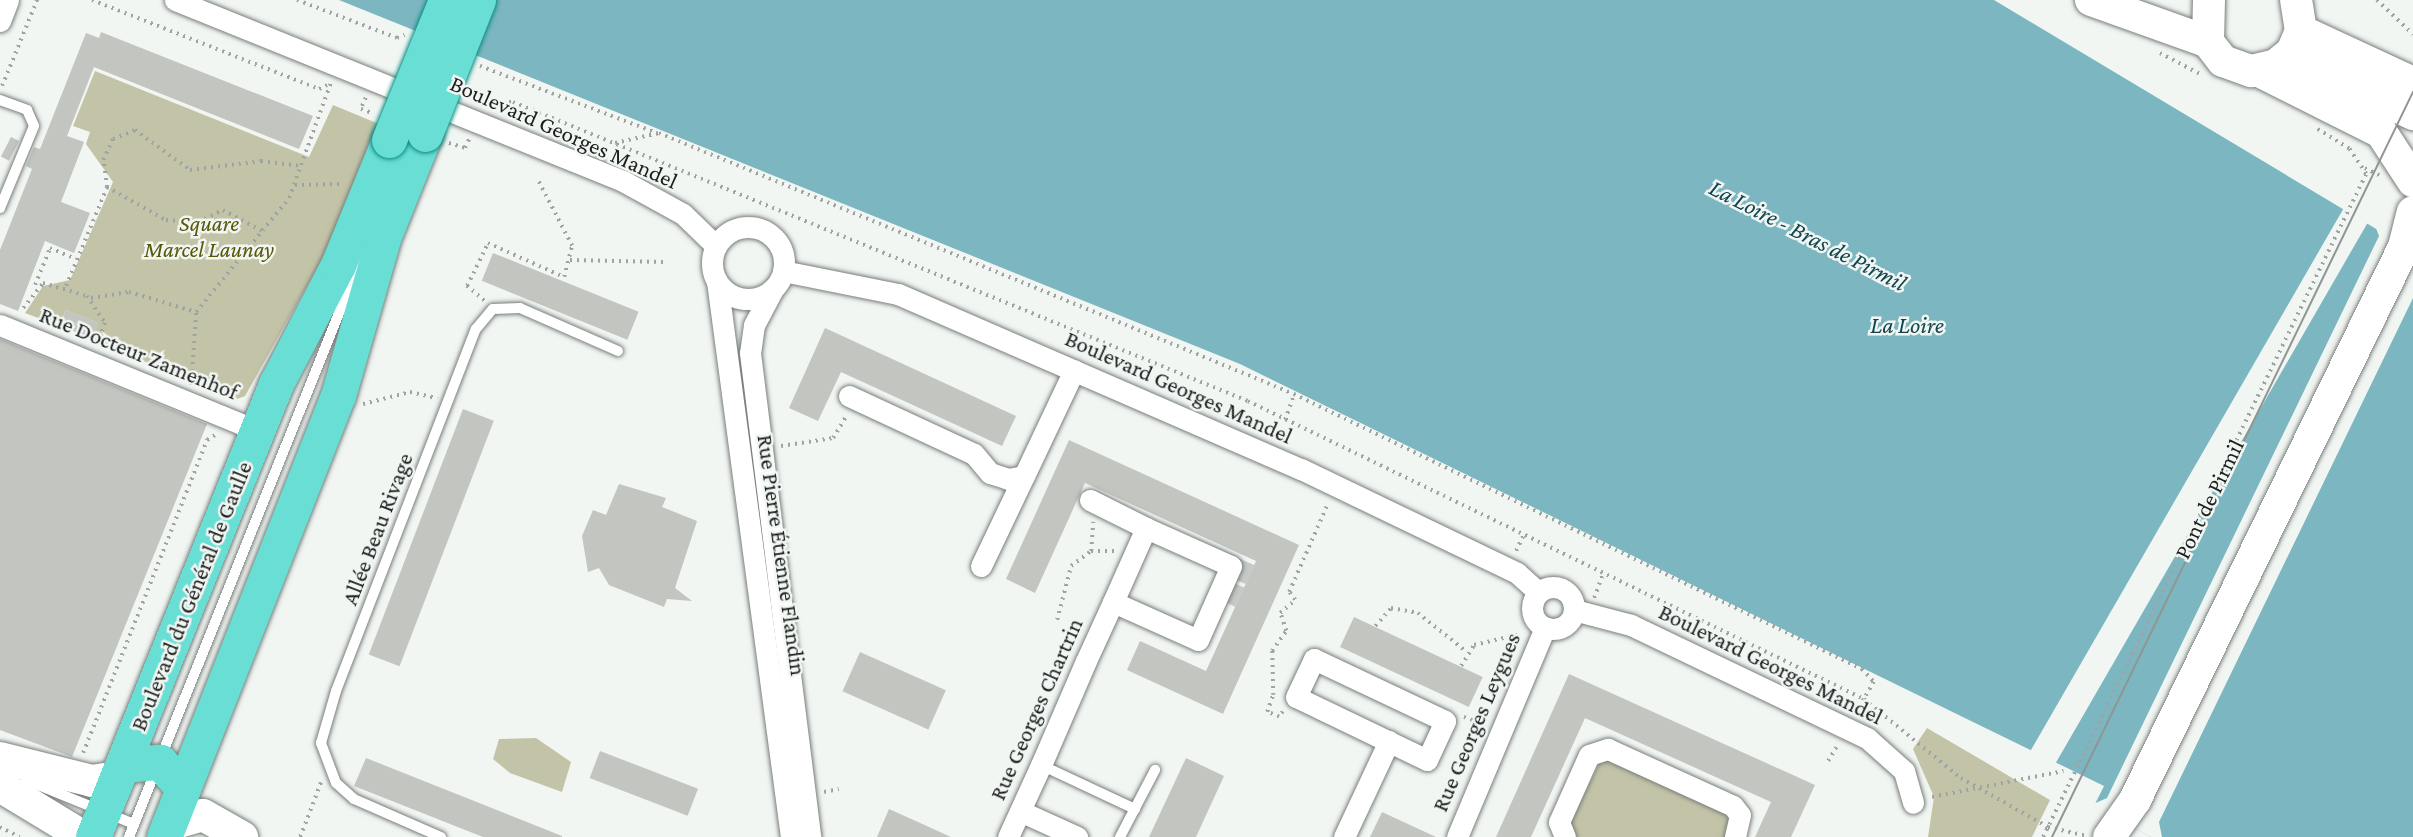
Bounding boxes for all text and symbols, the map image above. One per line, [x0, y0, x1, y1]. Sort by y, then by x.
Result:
street label: Boulevard Georges Mandel [446, 69, 682, 195]
water label: La Loire - Bras de Pirmil [1705, 173, 1911, 297]
park label: Square Marcel Launay [144, 209, 274, 263]
street label: Rue Docteur Zamenhof [36, 301, 242, 405]
water label: La Loire [1870, 311, 1944, 339]
street label: Boulevard Georges Mandel [1061, 324, 1297, 450]
street label: Rue Pierre Étienne Flandin [751, 433, 813, 677]
street label: Pont de Pirmil [2168, 435, 2250, 563]
street label: Allée Beau Rivage [335, 449, 419, 609]
street label: Boulevard du Général de Gaulle [124, 457, 258, 735]
street label: Boulevard Georges Mandel [1654, 598, 1888, 730]
street label: Rue Georges Chartrin [983, 614, 1089, 804]
street label: Rue Georges Leygues [1426, 628, 1526, 816]

